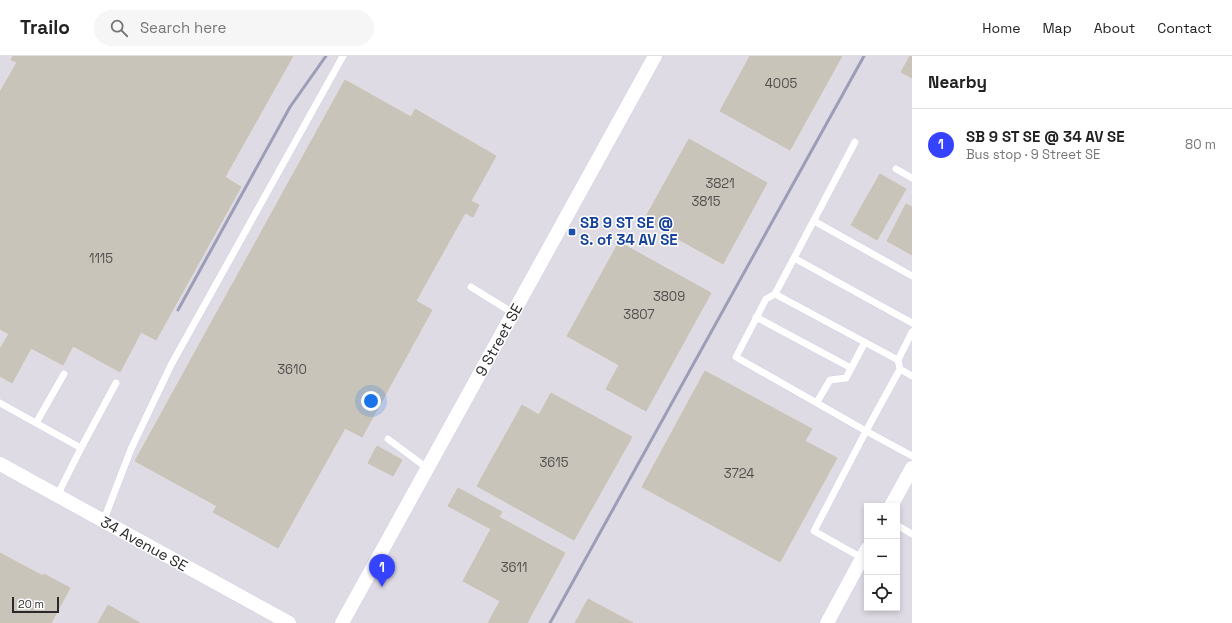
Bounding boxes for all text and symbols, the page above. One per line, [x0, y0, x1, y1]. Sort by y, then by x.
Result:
search box [94, 10, 374, 46]
text: Trailo [20, 15, 70, 40]
icon: search [108, 17, 130, 39]
text: Search here [140, 18, 226, 37]
text: Home [982, 19, 1020, 37]
text: Map [1042, 19, 1072, 37]
text: About [1094, 19, 1135, 37]
text: Contact [1157, 19, 1212, 37]
text: Nearby [928, 71, 987, 93]
house number: 4005 [765, 75, 798, 92]
text: SB 9 ST SE @ 34 AV SE [966, 127, 1124, 146]
text: 1 [938, 136, 944, 153]
text: 80 m [1185, 136, 1216, 153]
text: Bus stop · 9 Street SE [966, 146, 1100, 163]
house number: 3821 [705, 175, 735, 192]
house number: 3815 [691, 193, 721, 210]
place label: SB 9 ST SE @ S. of 34 AV SE [580, 213, 678, 249]
marker: SB 9 ST SE @ S. of 34 AV SE [567, 227, 577, 237]
house number: 1115 [89, 250, 113, 267]
house number: 3809 [653, 288, 685, 305]
street label: 9 Street SE [471, 300, 526, 380]
house number: 3807 [623, 306, 655, 323]
house number: 3610 [277, 361, 307, 378]
your location [361, 391, 381, 411]
house number: 3615 [539, 454, 569, 471]
house number: 3724 [724, 465, 754, 482]
map controls [864, 503, 900, 611]
button: + [864, 503, 900, 539]
street label: 34 Avenue SE [97, 512, 191, 575]
button: − [864, 539, 900, 575]
pin: 1 [369, 554, 395, 587]
house number: 3611 [501, 559, 527, 576]
button: locate [864, 575, 900, 611]
scale bar [12, 595, 59, 614]
text: 20 m [18, 597, 44, 611]

